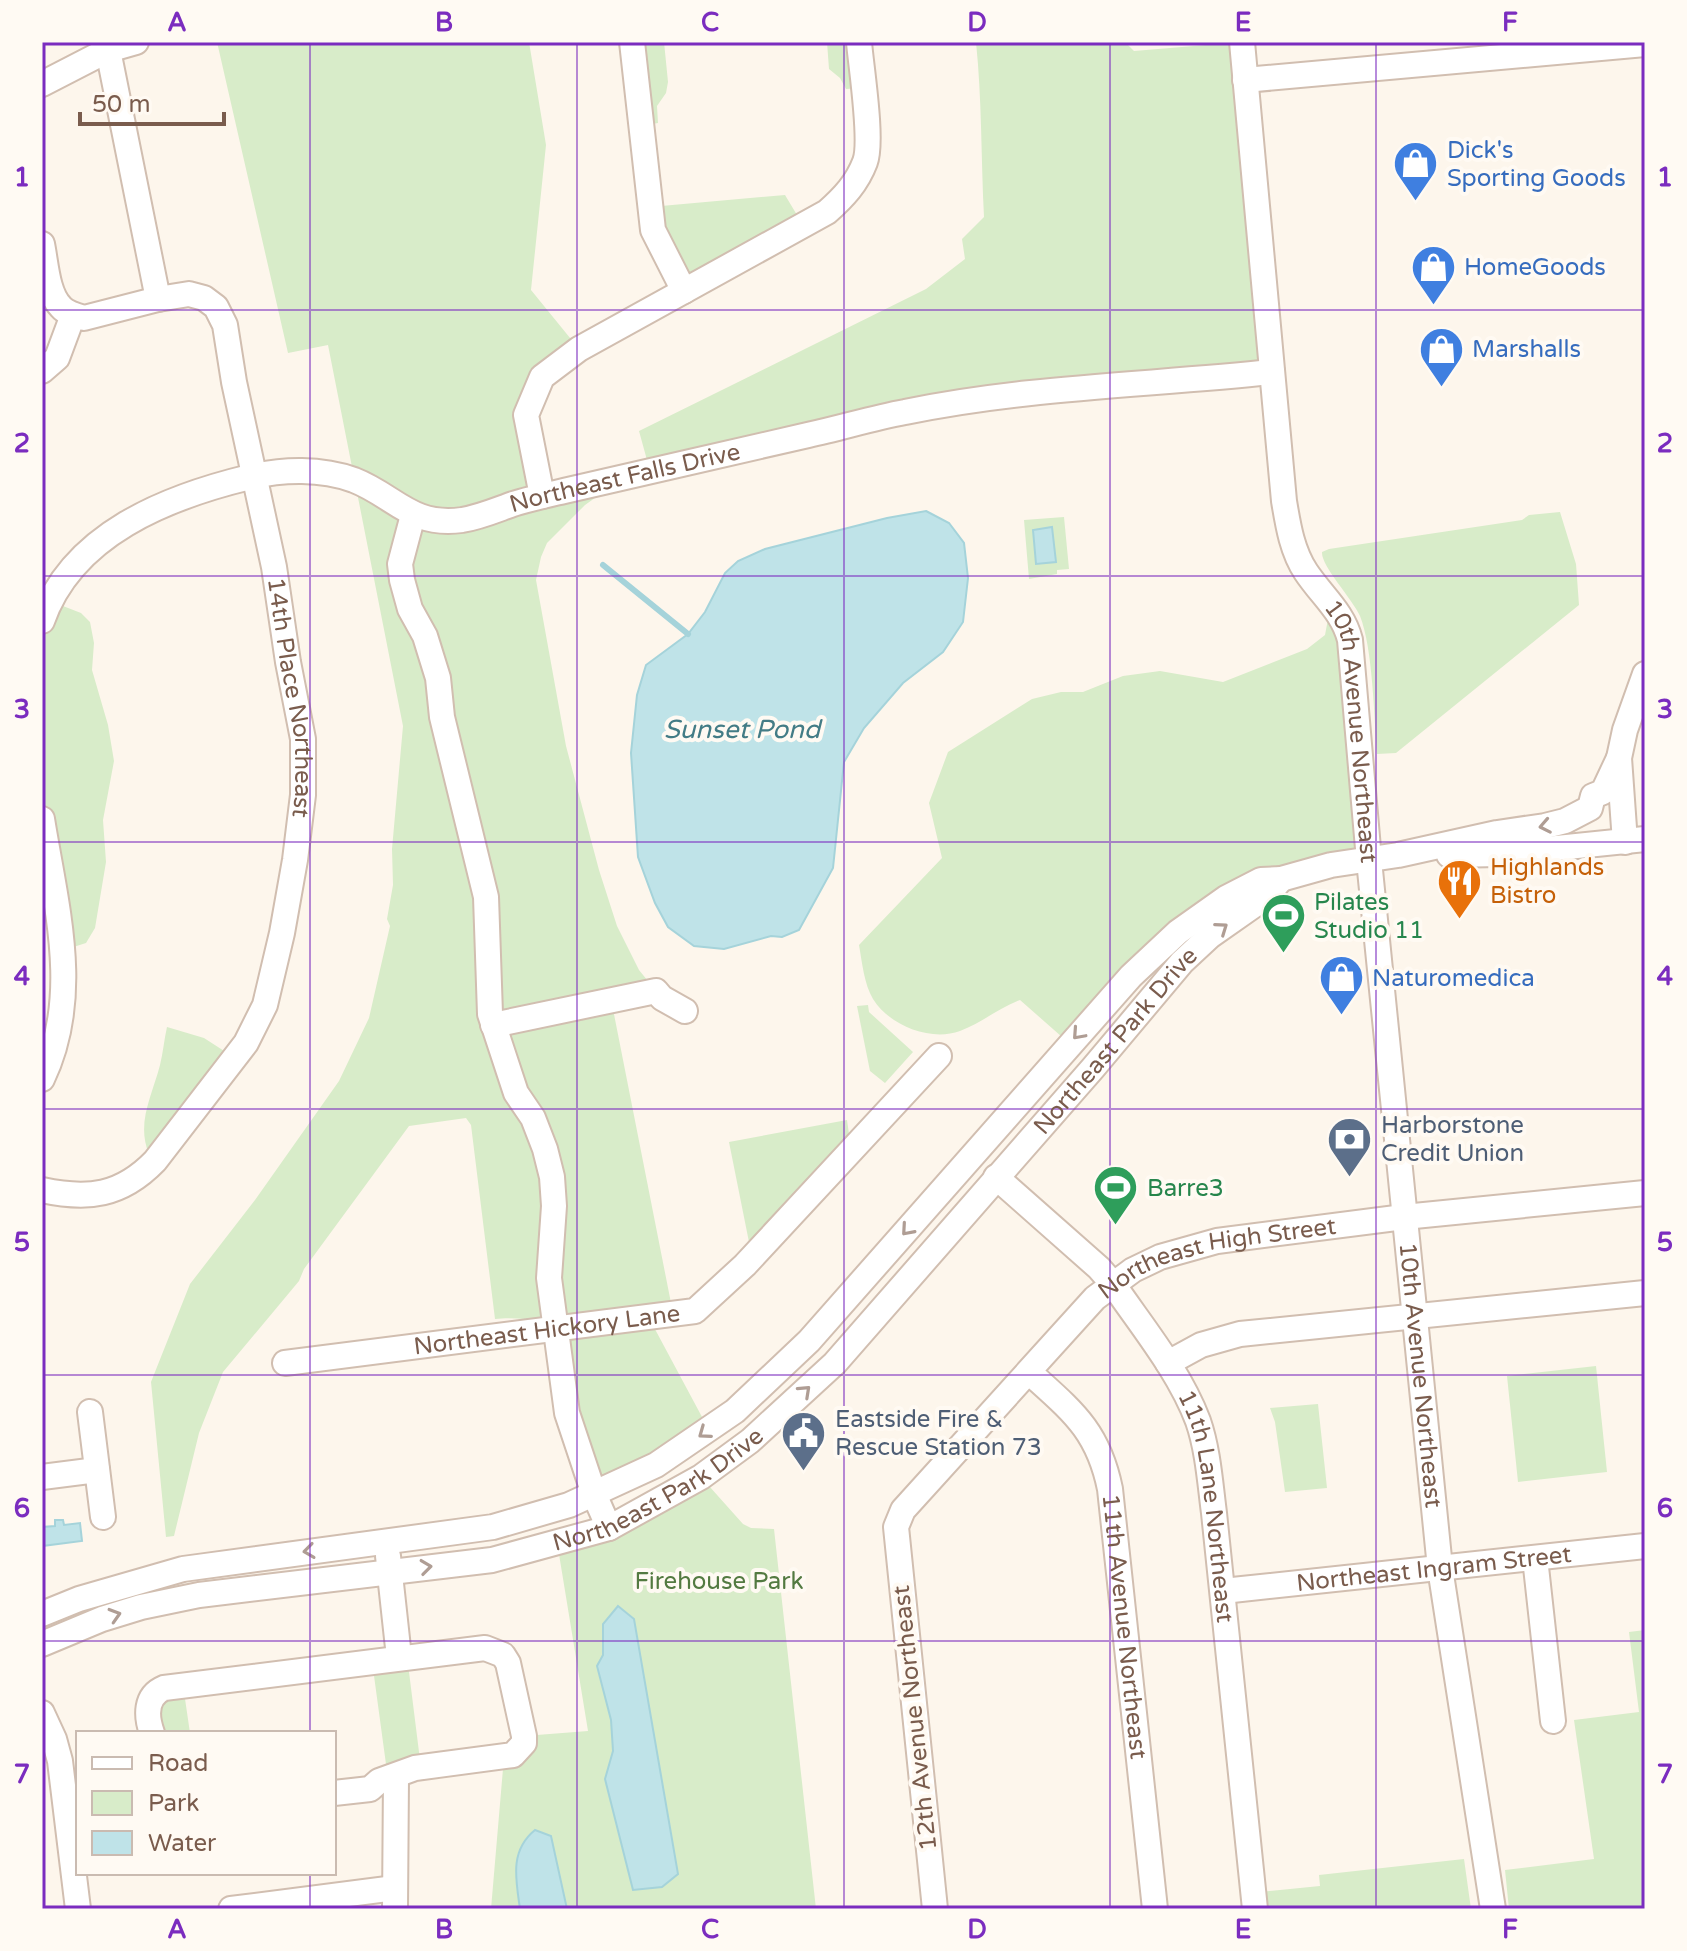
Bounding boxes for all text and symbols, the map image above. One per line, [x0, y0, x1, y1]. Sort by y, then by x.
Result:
text: A [167, 7, 187, 38]
text: B [435, 7, 453, 38]
text: C [701, 7, 719, 38]
text: D [967, 7, 987, 38]
text: E [1235, 7, 1251, 38]
text: F [1502, 7, 1518, 38]
scale bar [80, 76, 224, 126]
text: 50 m [92, 90, 150, 119]
place label: Dick's Sporting Goods [1447, 136, 1626, 193]
shop icon: Dick's Sporting Goods [1392, 140, 1440, 203]
text: 1 [14, 162, 30, 193]
text: 1 [1657, 162, 1673, 193]
shop icon: HomeGoods [1409, 243, 1457, 306]
place label: HomeGoods [1464, 253, 1606, 282]
shop icon: Marshalls [1417, 325, 1465, 388]
place label: Marshalls [1472, 335, 1581, 364]
text: 2 [14, 428, 30, 459]
text: 2 [1657, 428, 1673, 459]
street label: Northeast Falls Drive [506, 437, 743, 519]
street label: 14th Place Northeast [261, 576, 318, 819]
street label: 10th Avenue Northeast [1318, 594, 1384, 864]
text: 3 [14, 694, 30, 725]
text: 3 [1657, 694, 1673, 725]
water label: Sunset Pond [664, 714, 823, 745]
one-way arrow [1538, 816, 1551, 833]
place label: Highlands Bistro [1490, 853, 1604, 910]
restaurant icon: Highlands Bistro [1435, 857, 1483, 920]
place label: Pilates Studio 11 [1314, 888, 1424, 945]
sports icon: Pilates Studio 11 [1259, 892, 1307, 955]
one-way arrow [1214, 923, 1228, 938]
street label: Northeast Park Drive [1027, 941, 1203, 1140]
shop icon: Naturomedica [1317, 954, 1365, 1017]
text: 4 [14, 961, 30, 992]
text: 4 [1657, 961, 1673, 992]
place label: Naturomedica [1372, 964, 1535, 993]
one-way arrow [1074, 1025, 1088, 1040]
place label: Harborstone Credit Union [1381, 1111, 1524, 1168]
bank icon: Harborstone Credit Union [1326, 1115, 1374, 1178]
sports icon: Barre3 [1092, 1164, 1140, 1227]
place label: Barre3 [1147, 1174, 1224, 1203]
street label: Northeast High Street [1092, 1211, 1338, 1305]
one-way arrow [902, 1220, 917, 1235]
text: 5 [14, 1227, 30, 1258]
text: 5 [1657, 1227, 1673, 1258]
street label: 10th Avenue Northeast [1393, 1241, 1448, 1509]
street label: Northeast Hickory Lane [412, 1299, 682, 1361]
street label: 11th Lane Northeast [1172, 1385, 1240, 1624]
one-way arrow [796, 1386, 811, 1400]
place label: Eastside Fire & Rescue Station 73 [835, 1405, 1042, 1462]
public building icon: Eastside Fire & Rescue Station 73 [780, 1409, 828, 1472]
street label: Northeast Park Drive [549, 1421, 770, 1557]
one-way arrow [699, 1423, 713, 1438]
street label: 11th Avenue Northeast [1096, 1492, 1153, 1761]
text: 6 [14, 1493, 30, 1524]
text: 6 [1657, 1493, 1673, 1524]
street label: Northeast Ingram Street [1295, 1539, 1573, 1598]
one-way arrow [303, 1543, 316, 1560]
one-way arrow [420, 1559, 433, 1576]
park label: Firehouse Park [634, 1567, 804, 1596]
street label: 12th Avenue Northeast [887, 1584, 943, 1852]
one-way arrow [107, 1608, 121, 1624]
legend [76, 1731, 336, 1875]
text: Road [148, 1749, 208, 1778]
text: 7 [14, 1759, 30, 1790]
text: 7 [1657, 1759, 1673, 1790]
text: Park [148, 1789, 199, 1818]
text: Water [148, 1829, 217, 1858]
text: A [167, 1914, 187, 1945]
text: B [435, 1914, 453, 1945]
text: C [701, 1914, 719, 1945]
text: D [967, 1914, 987, 1945]
text: E [1235, 1914, 1251, 1945]
text: F [1502, 1914, 1518, 1945]

